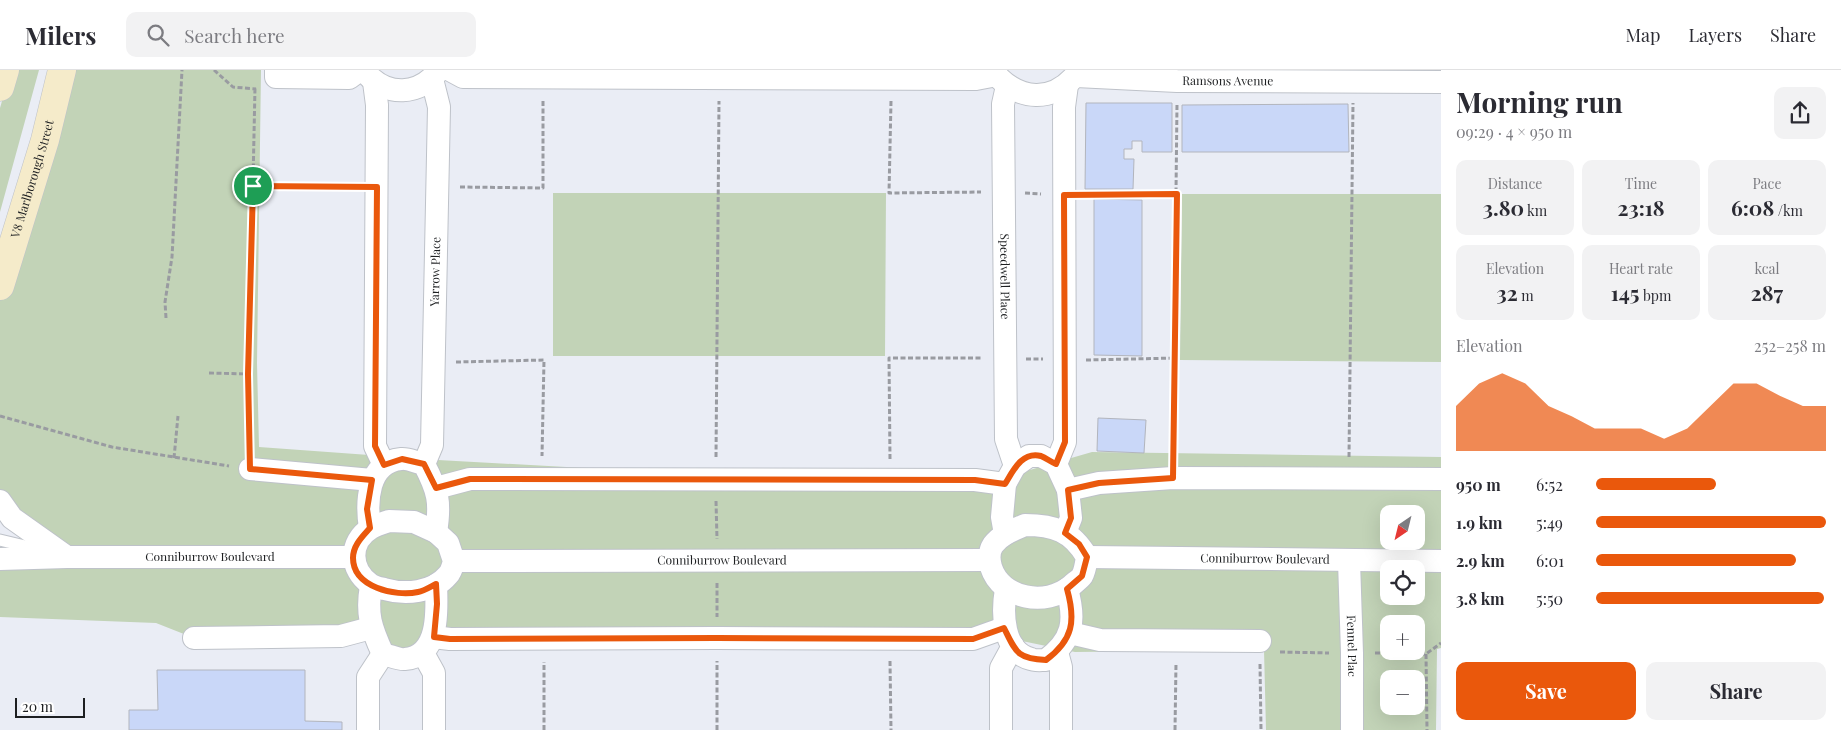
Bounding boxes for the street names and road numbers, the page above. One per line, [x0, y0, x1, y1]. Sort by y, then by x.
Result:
street label: Ramsons Avenue [1182, 72, 1273, 88]
street label: V8 Marlborough Street [6, 117, 57, 240]
street label: Speedwell Place [997, 233, 1014, 320]
street label: Yarrow Place [426, 237, 443, 308]
street label: Conniburrow Boulevard [145, 548, 275, 564]
street label: Conniburrow Boulevard [1200, 549, 1330, 567]
street label: Conniburrow Boulevard [657, 551, 787, 568]
street label: Fennel Plac [1344, 615, 1361, 677]

